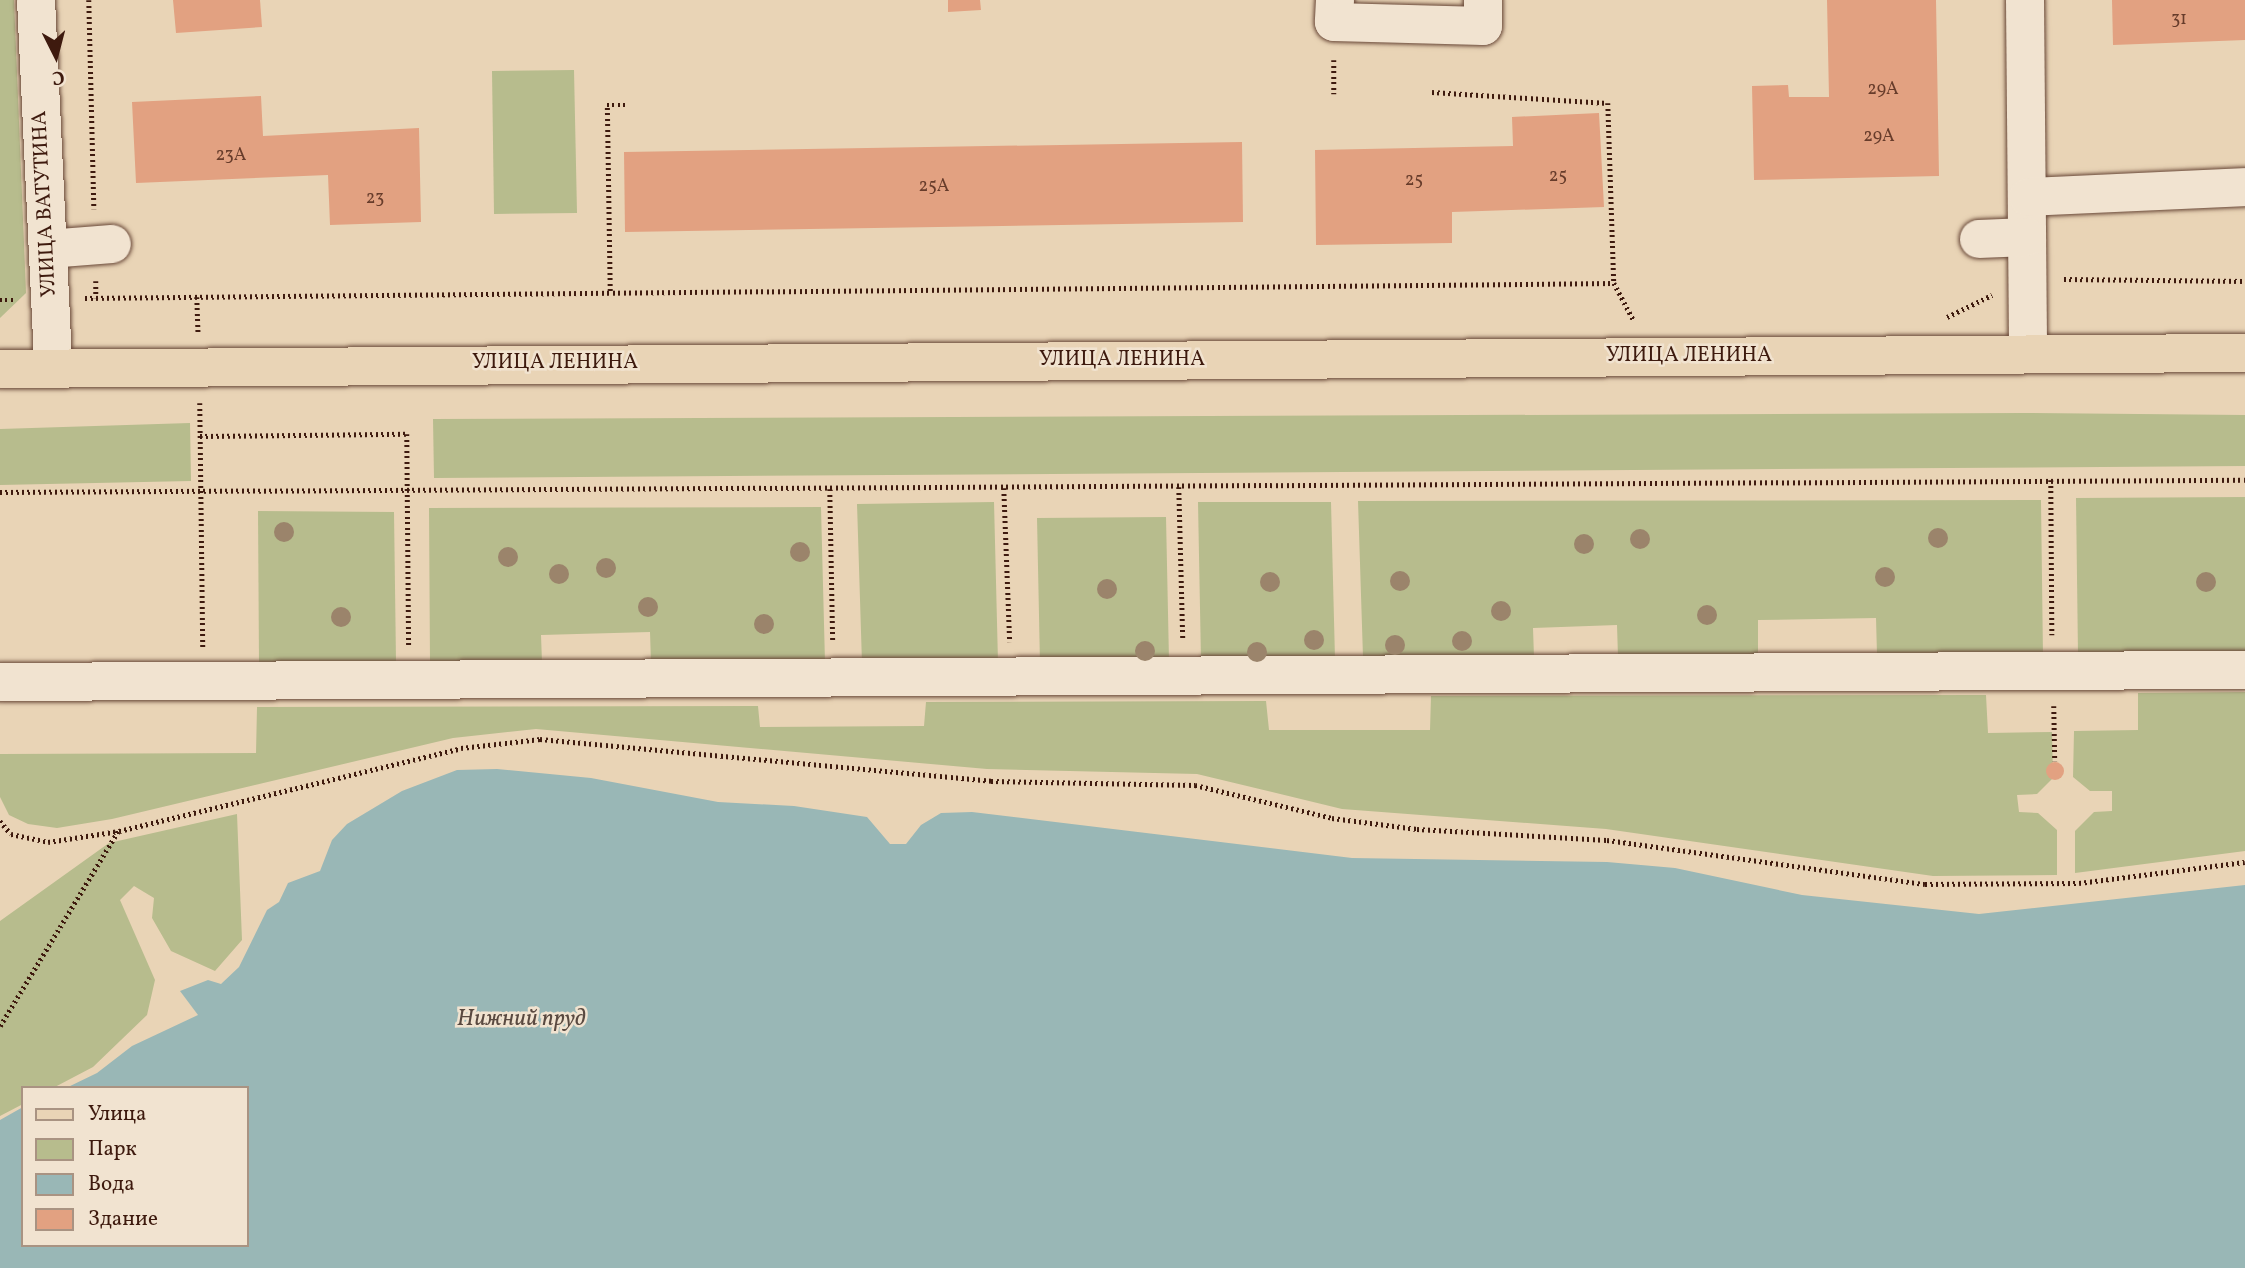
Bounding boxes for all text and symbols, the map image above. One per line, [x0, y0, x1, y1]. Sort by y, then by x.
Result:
house number: 31 [2171, 9, 2187, 31]
north arrow [21, 21, 91, 91]
text: С [51, 63, 66, 90]
house number: 29А [1867, 79, 1899, 101]
street label: УЛИЦА ВАТУТИНА [28, 110, 62, 298]
house number: 29А [1863, 126, 1895, 148]
house number: 23А [215, 145, 247, 167]
house number: 25 [1549, 166, 1567, 188]
house number: 25 [1405, 170, 1423, 192]
house number: 25А [919, 176, 949, 198]
house number: 23 [366, 188, 384, 210]
street label: УЛИЦА ЛЕНИНА [1606, 343, 1772, 369]
street label: УЛИЦА ЛЕНИНА [1039, 347, 1205, 373]
street label: УЛИЦА ЛЕНИНА [472, 350, 638, 376]
water label: Нижний пруд [457, 1005, 585, 1033]
legend [21, 1086, 248, 1247]
text: Улица [88, 1100, 146, 1129]
text: Парк [88, 1135, 137, 1164]
text: Вода [88, 1170, 135, 1199]
text: Здание [88, 1205, 158, 1234]

